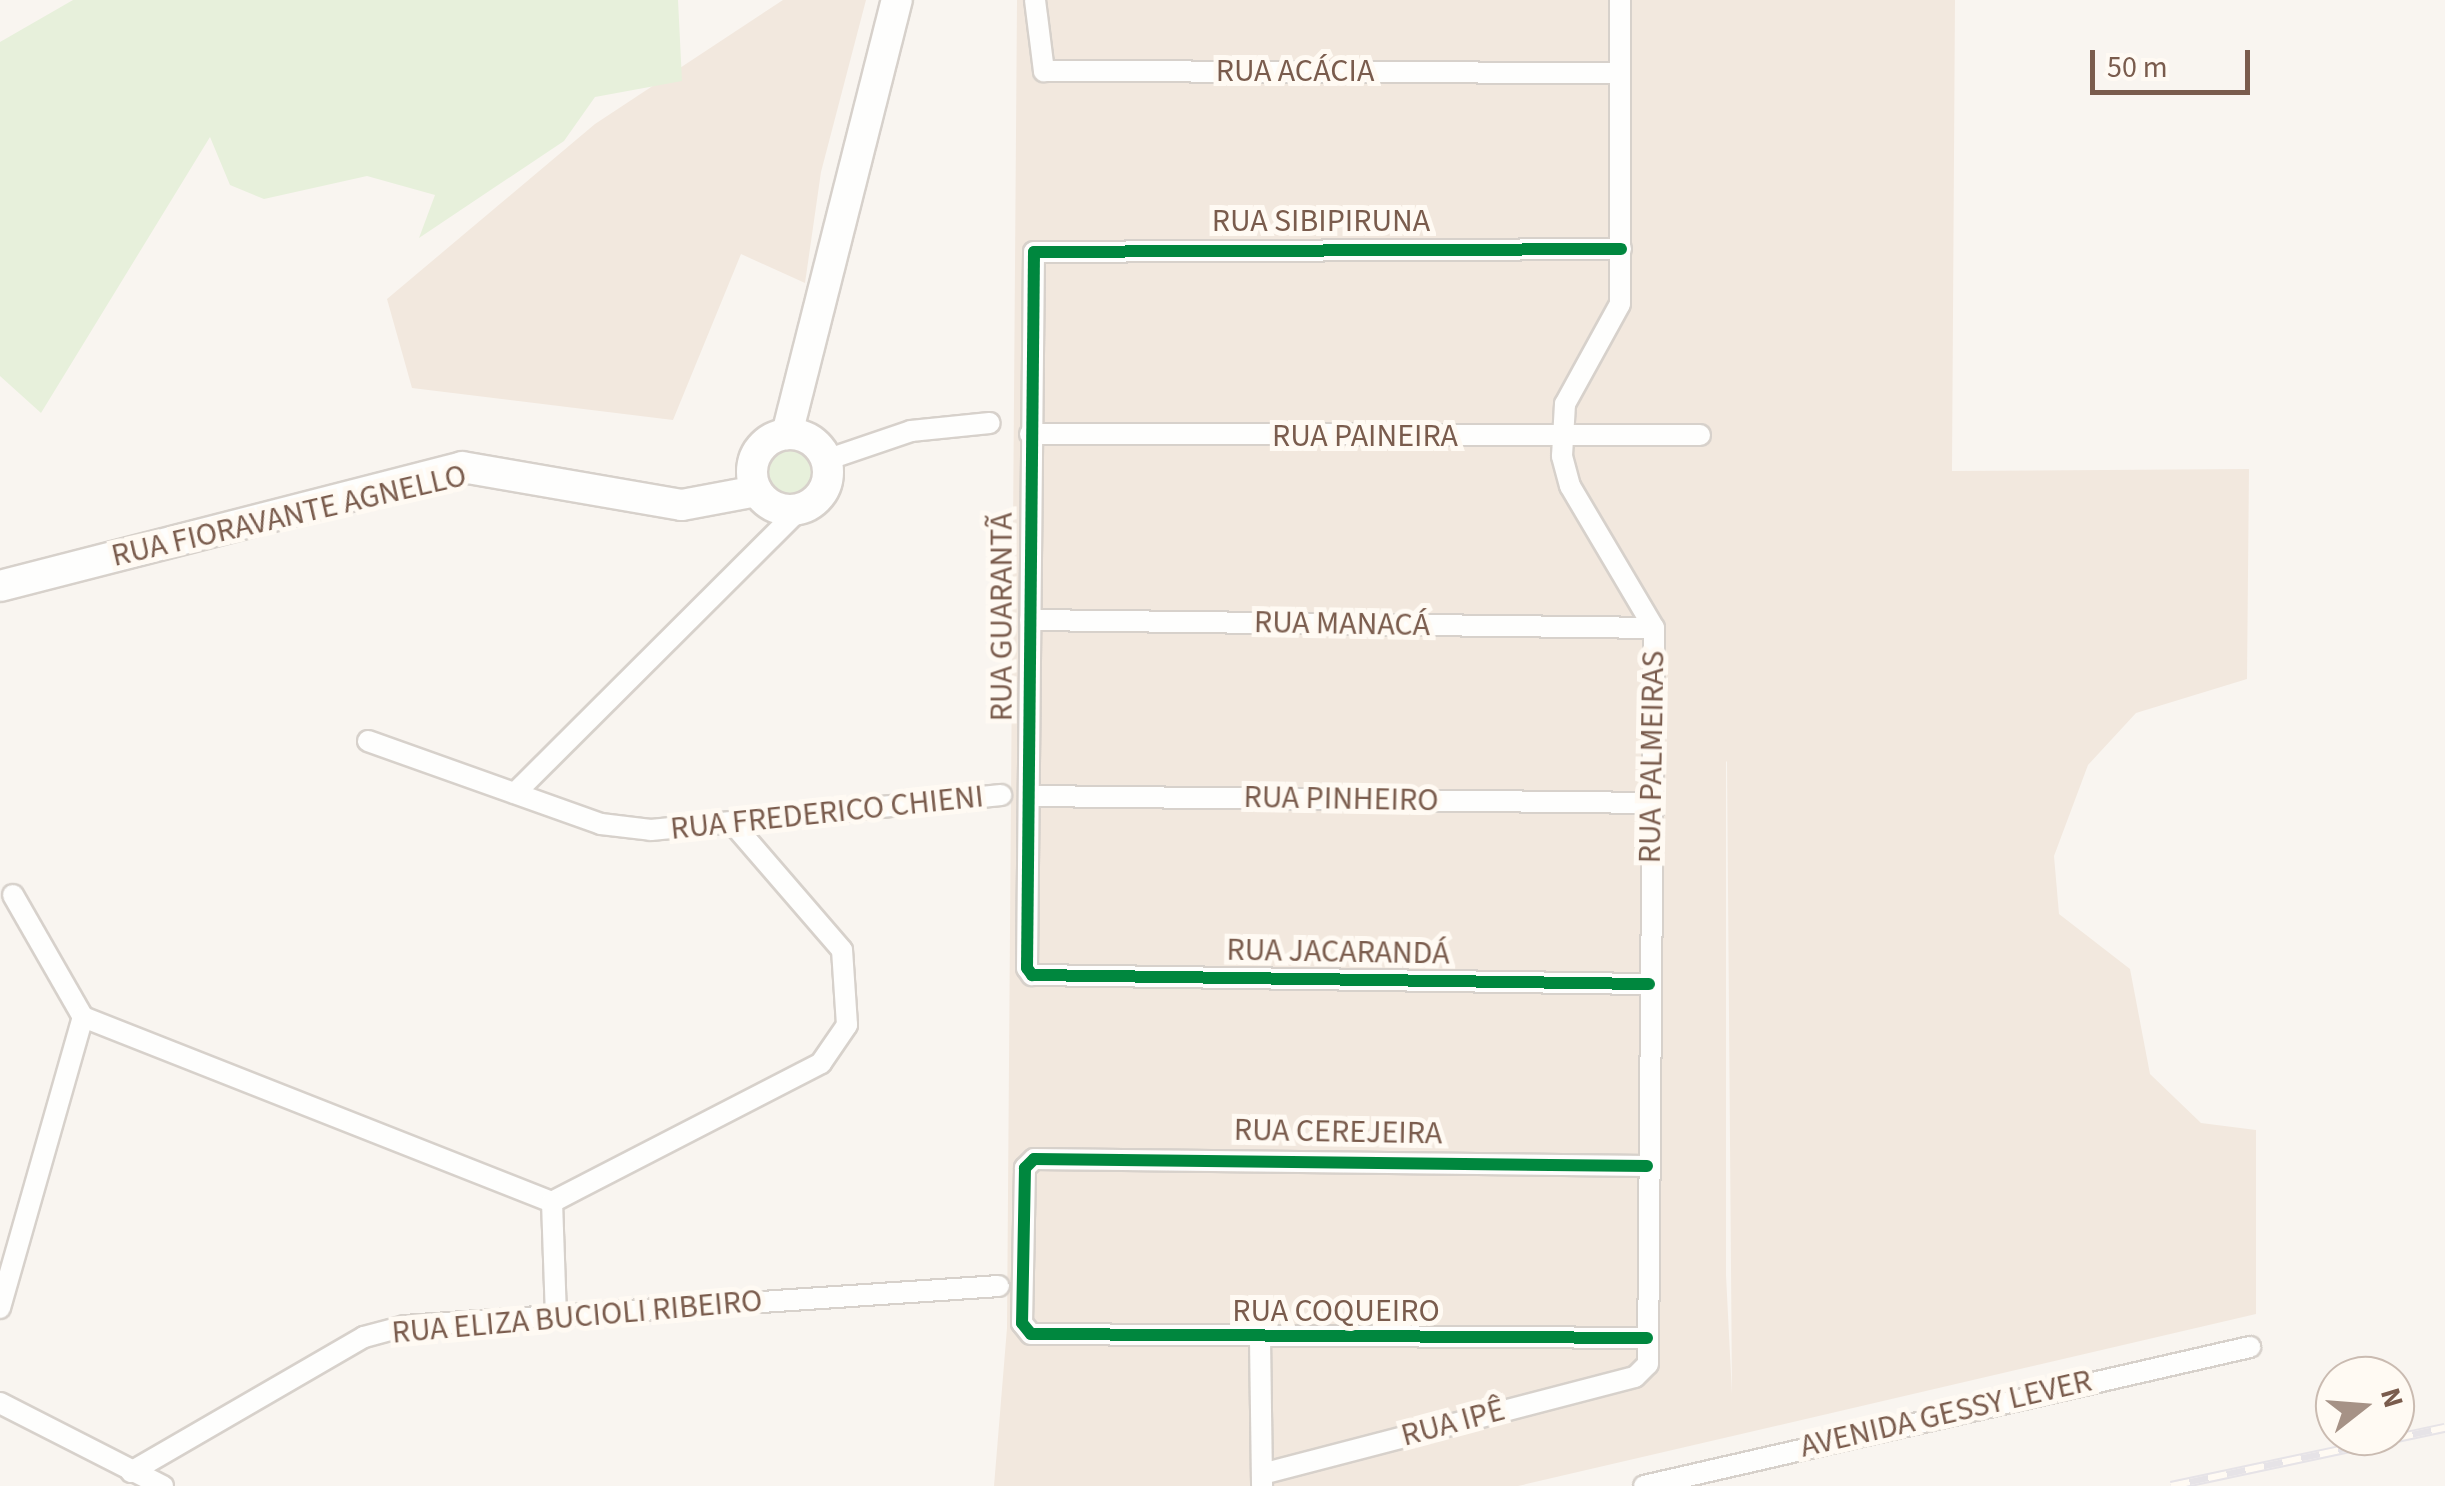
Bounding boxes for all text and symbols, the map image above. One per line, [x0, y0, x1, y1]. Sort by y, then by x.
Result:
scale bar [2095, 30, 2255, 92]
text: 50 m [2107, 46, 2168, 89]
street label: RUA ACÁCIA [1216, 52, 1374, 90]
street label: RUA SIBIPIRUNA [1212, 202, 1430, 240]
street label: RUA PAINEIRA [1272, 417, 1458, 455]
street label: RUA FIORAVANTE AGNELLO [108, 456, 470, 576]
street label: RUA GUARANTÃ [983, 513, 1021, 721]
street label: RUA MANACÁ [1254, 603, 1430, 645]
street label: RUA PALMEIRAS [1631, 650, 1673, 864]
street label: RUA FREDERICO CHIENI [669, 777, 985, 849]
street label: RUA PINHEIRO [1243, 778, 1439, 820]
street label: RUA JACARANDÁ [1226, 931, 1450, 973]
street label: RUA CEREJEIRA [1233, 1111, 1443, 1153]
street label: RUA ELIZA BUCIOLI RIBEIRO [390, 1282, 764, 1352]
street label: RUA COQUEIRO [1232, 1292, 1440, 1330]
north arrow [2315, 1356, 2415, 1456]
street label: AVENIDA GESSY LEVER [1796, 1362, 2096, 1466]
text: N [2370, 1383, 2414, 1413]
street label: RUA IPÊ [1397, 1391, 1509, 1455]

